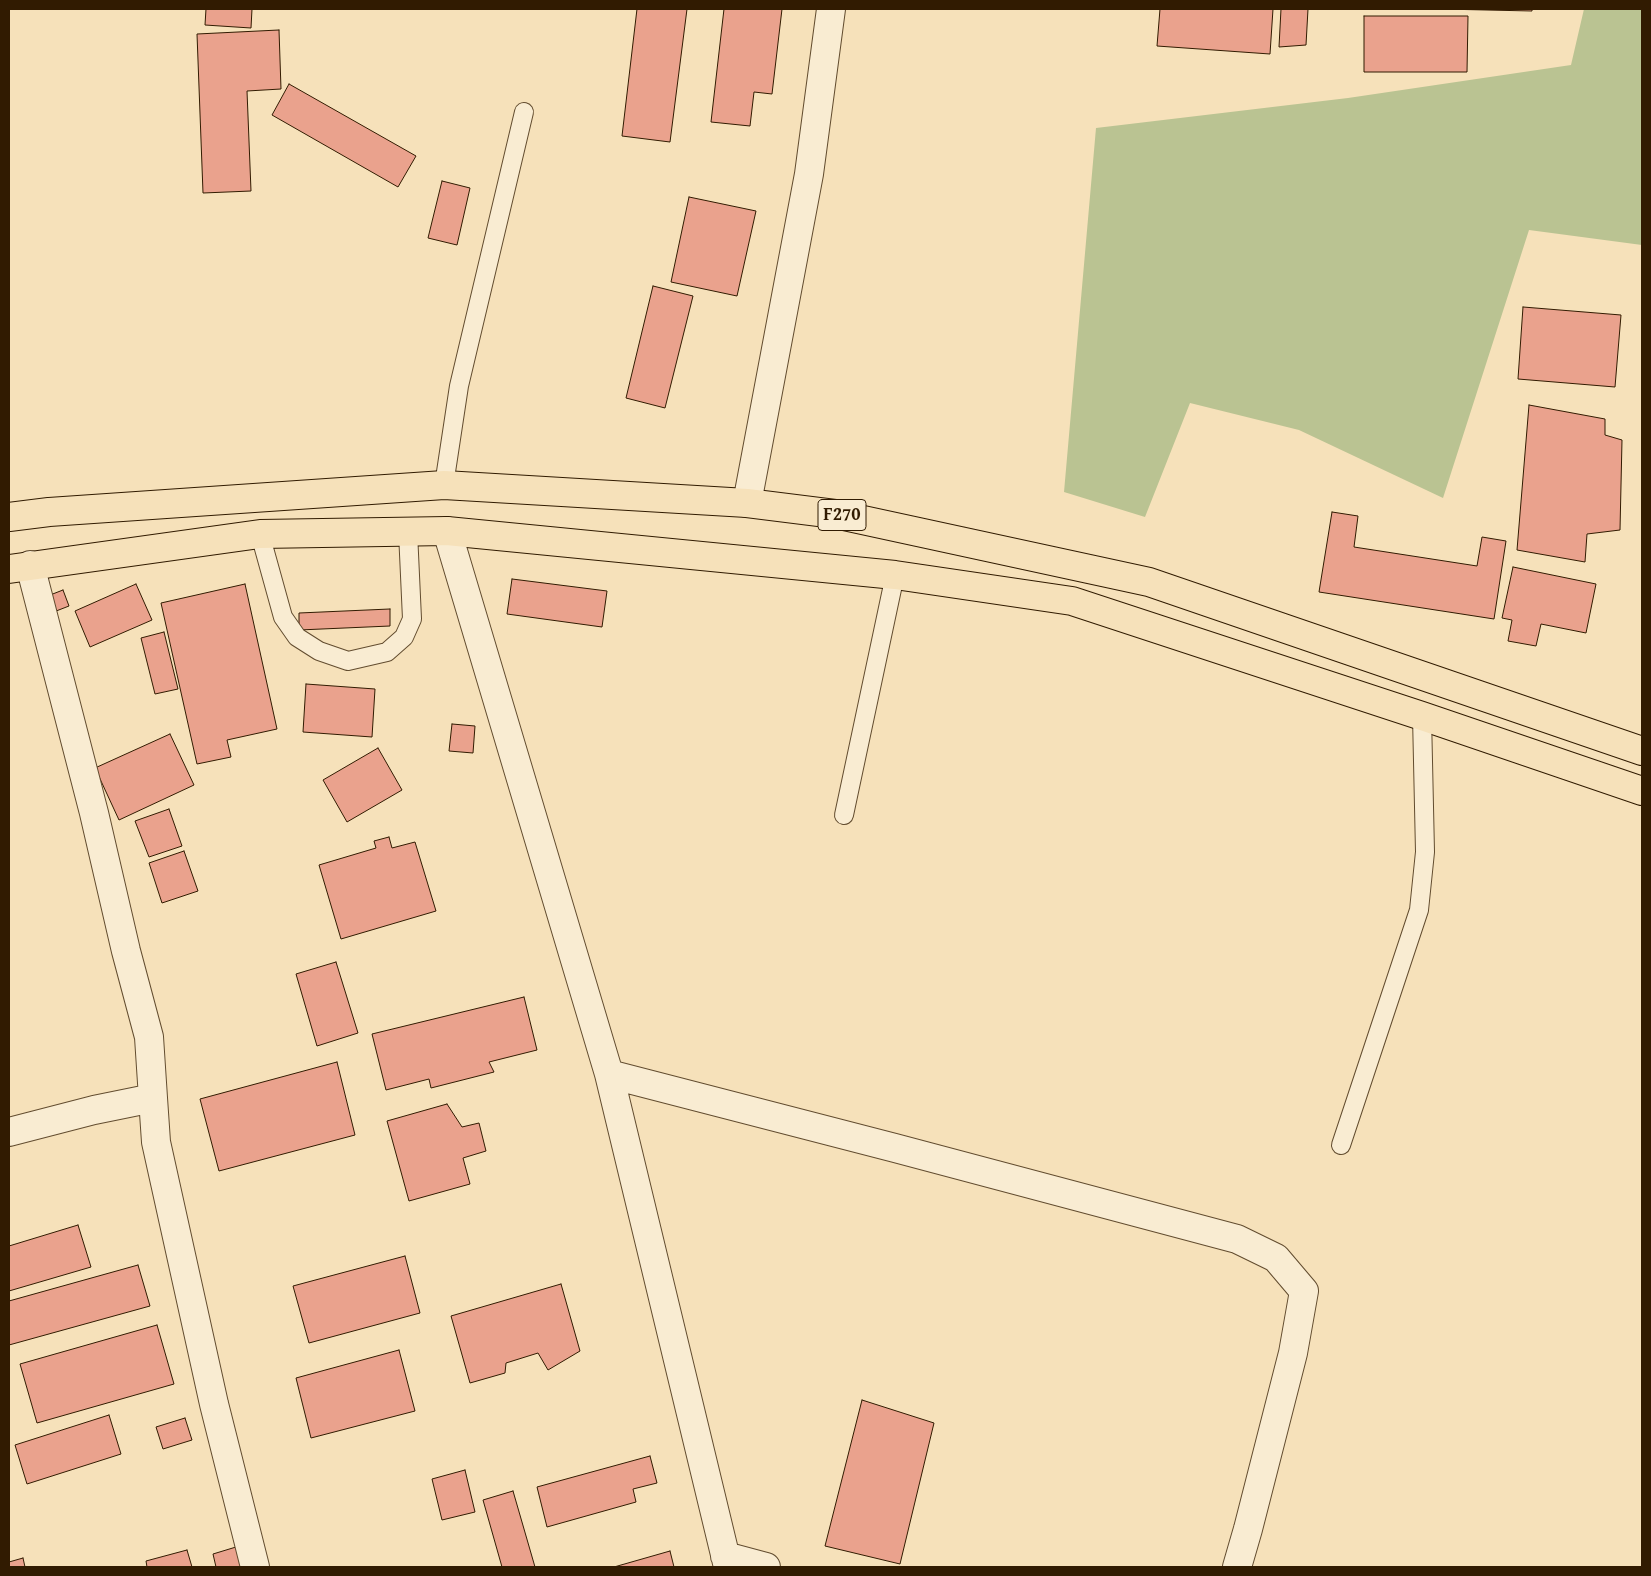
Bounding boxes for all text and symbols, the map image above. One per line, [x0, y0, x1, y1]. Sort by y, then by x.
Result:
road number: F270 [818, 500, 866, 530]

